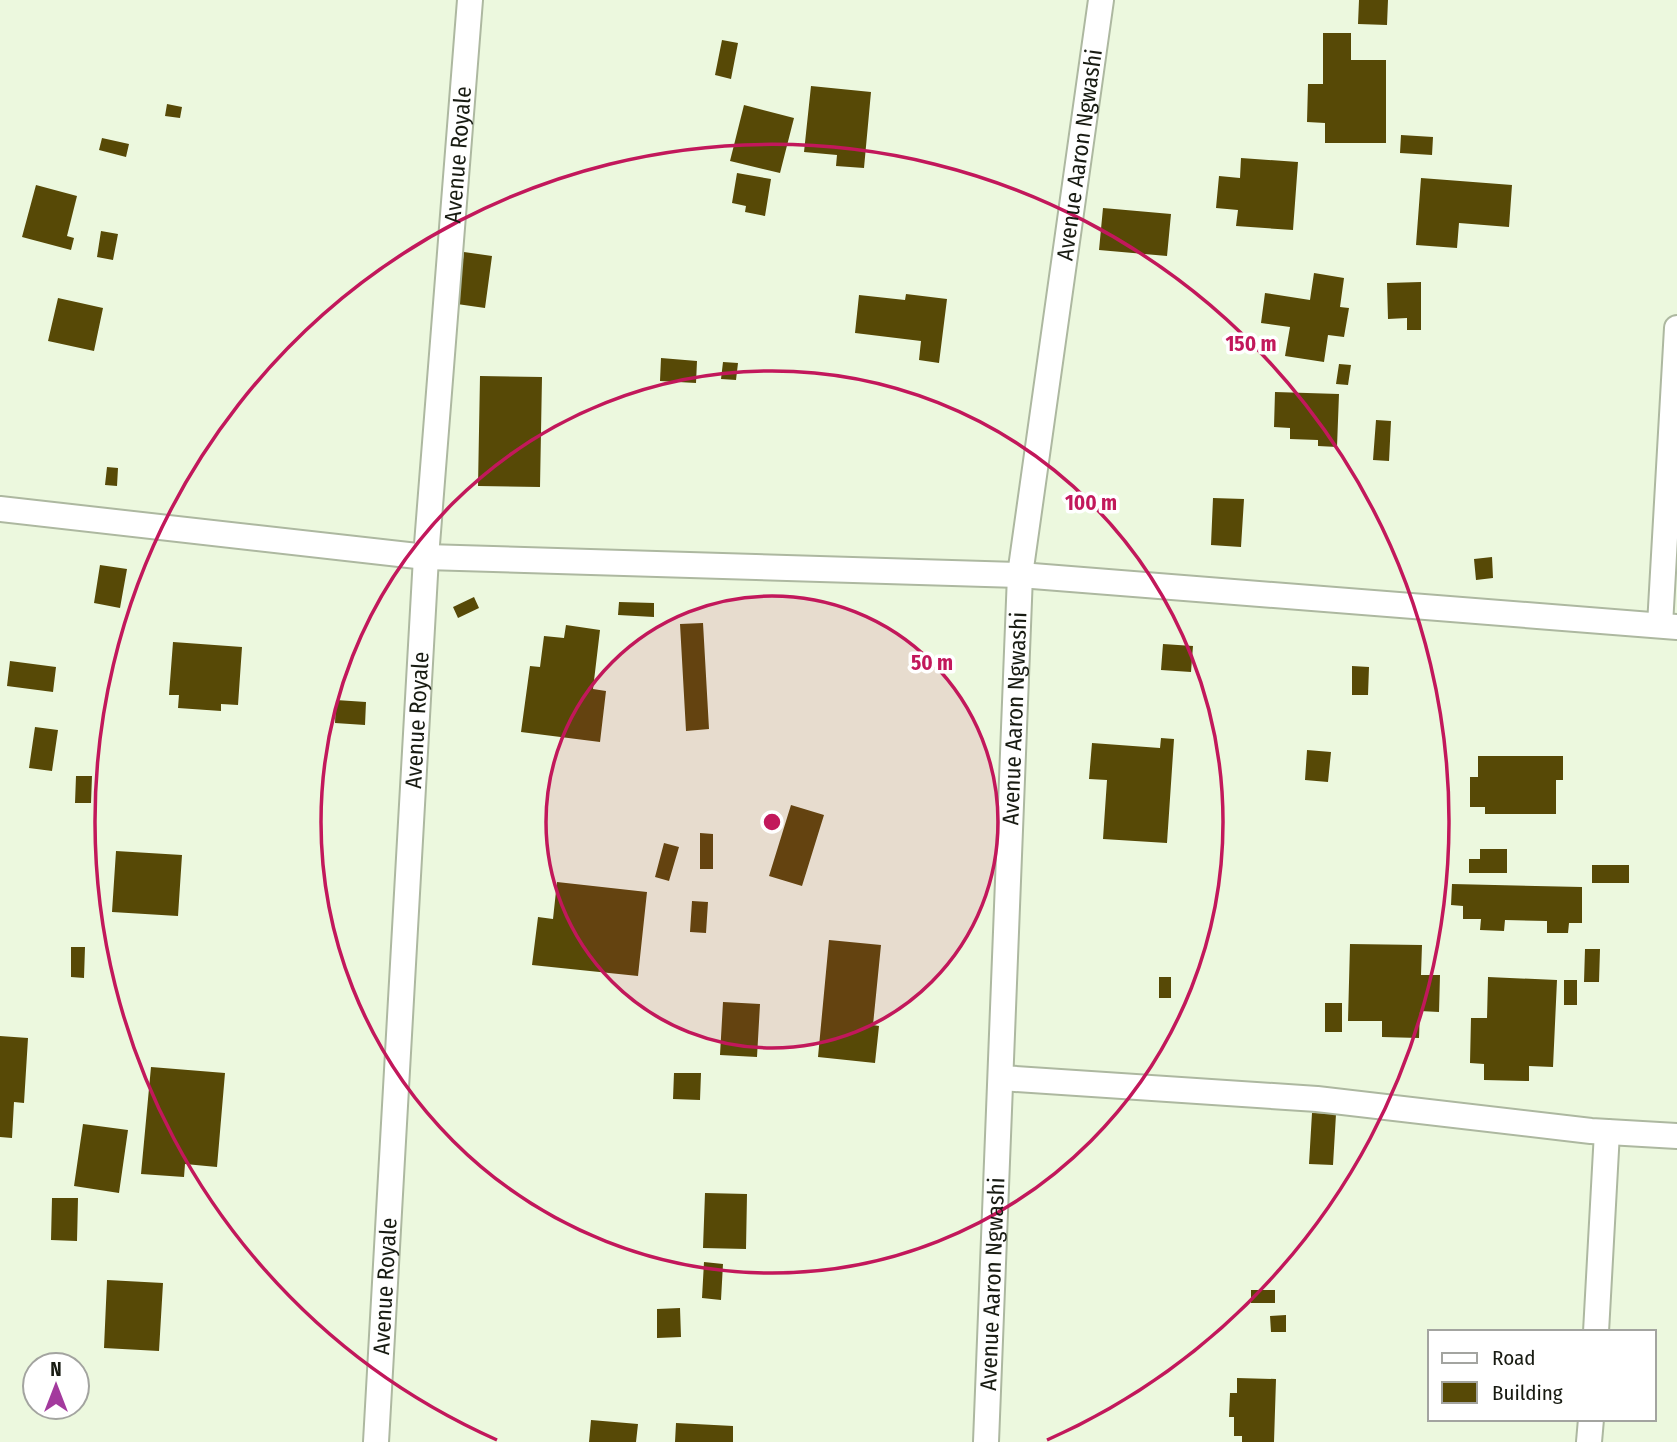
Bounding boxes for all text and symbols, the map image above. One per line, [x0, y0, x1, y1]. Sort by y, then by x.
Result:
street label: Avenue Aaron Ngwashi [1050, 47, 1108, 262]
street label: Avenue Royale [438, 85, 477, 224]
text: 150 m [1225, 331, 1277, 357]
text: 100 m [1065, 490, 1117, 516]
street label: Avenue Aaron Ngwashi [996, 611, 1033, 826]
text: 50 m [911, 650, 953, 676]
street label: Avenue Royale [399, 651, 435, 789]
centre of rings [760, 810, 784, 834]
street label: Avenue Aaron Ngwashi [974, 1177, 1010, 1391]
street label: Avenue Royale [367, 1217, 403, 1355]
legend [1428, 1330, 1656, 1421]
text: Road [1492, 1345, 1536, 1371]
north arrow [21, 1351, 91, 1421]
text: N [50, 1358, 62, 1381]
text: Building [1492, 1380, 1563, 1406]

